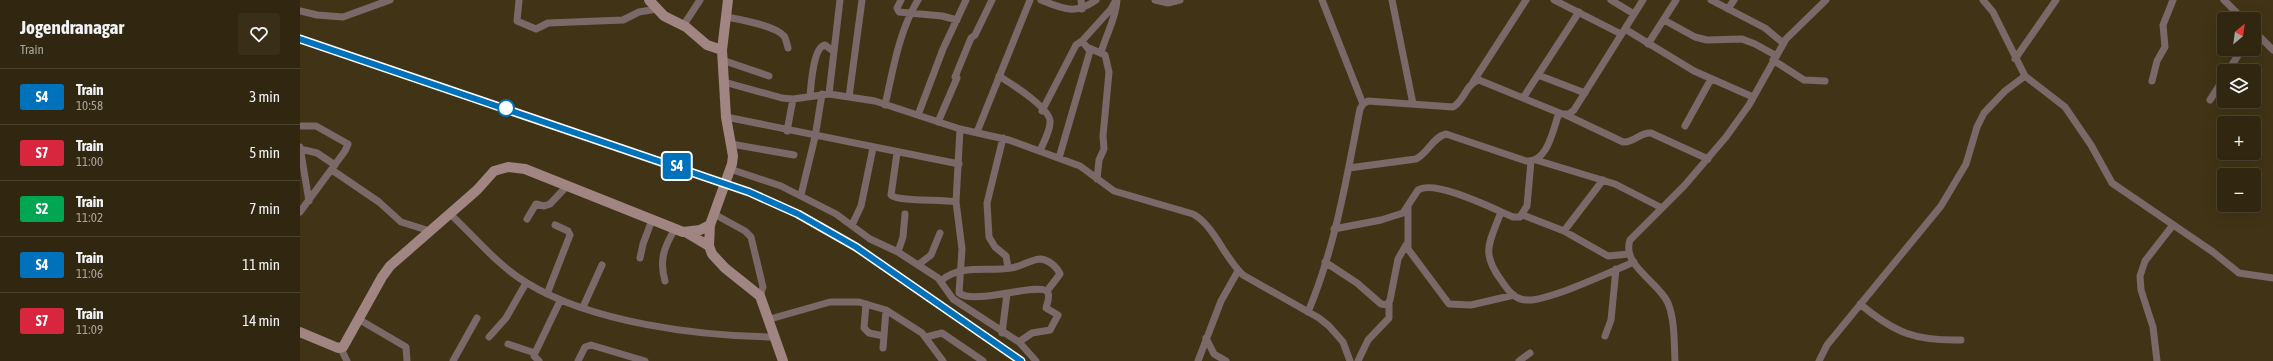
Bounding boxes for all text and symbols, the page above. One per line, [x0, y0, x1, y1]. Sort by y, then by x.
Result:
north arrow [2217, 12, 2261, 56]
map controls [2217, 12, 2261, 212]
button: heart [238, 13, 280, 55]
text: Jogendranagar [20, 16, 124, 38]
text: Train [20, 42, 44, 57]
button: layers [2217, 64, 2261, 108]
text: Train [76, 81, 104, 98]
text: 3 min [249, 88, 280, 105]
text: S4 [36, 89, 48, 105]
text: 10:58 [76, 98, 103, 113]
unlabelled marker [497, 99, 515, 117]
button: + [2217, 116, 2261, 160]
text: Train [76, 137, 104, 154]
text: 5 min [249, 144, 280, 161]
text: S7 [36, 145, 48, 161]
line badge: S4 [659, 153, 695, 179]
text: 11:00 [76, 154, 103, 169]
text: S4 [671, 158, 683, 174]
button: − [2217, 168, 2261, 212]
text: Train [76, 193, 104, 210]
text: 7 min [249, 200, 280, 217]
text: S2 [36, 201, 48, 217]
text: 11:02 [76, 210, 103, 225]
text: Train [76, 249, 104, 266]
text: 11 min [242, 256, 280, 273]
text: S4 [36, 257, 48, 273]
text: 11:06 [76, 266, 103, 281]
text: Train [76, 305, 104, 322]
text: 14 min [242, 312, 280, 329]
text: S7 [36, 313, 48, 329]
text: 11:09 [76, 322, 103, 337]

